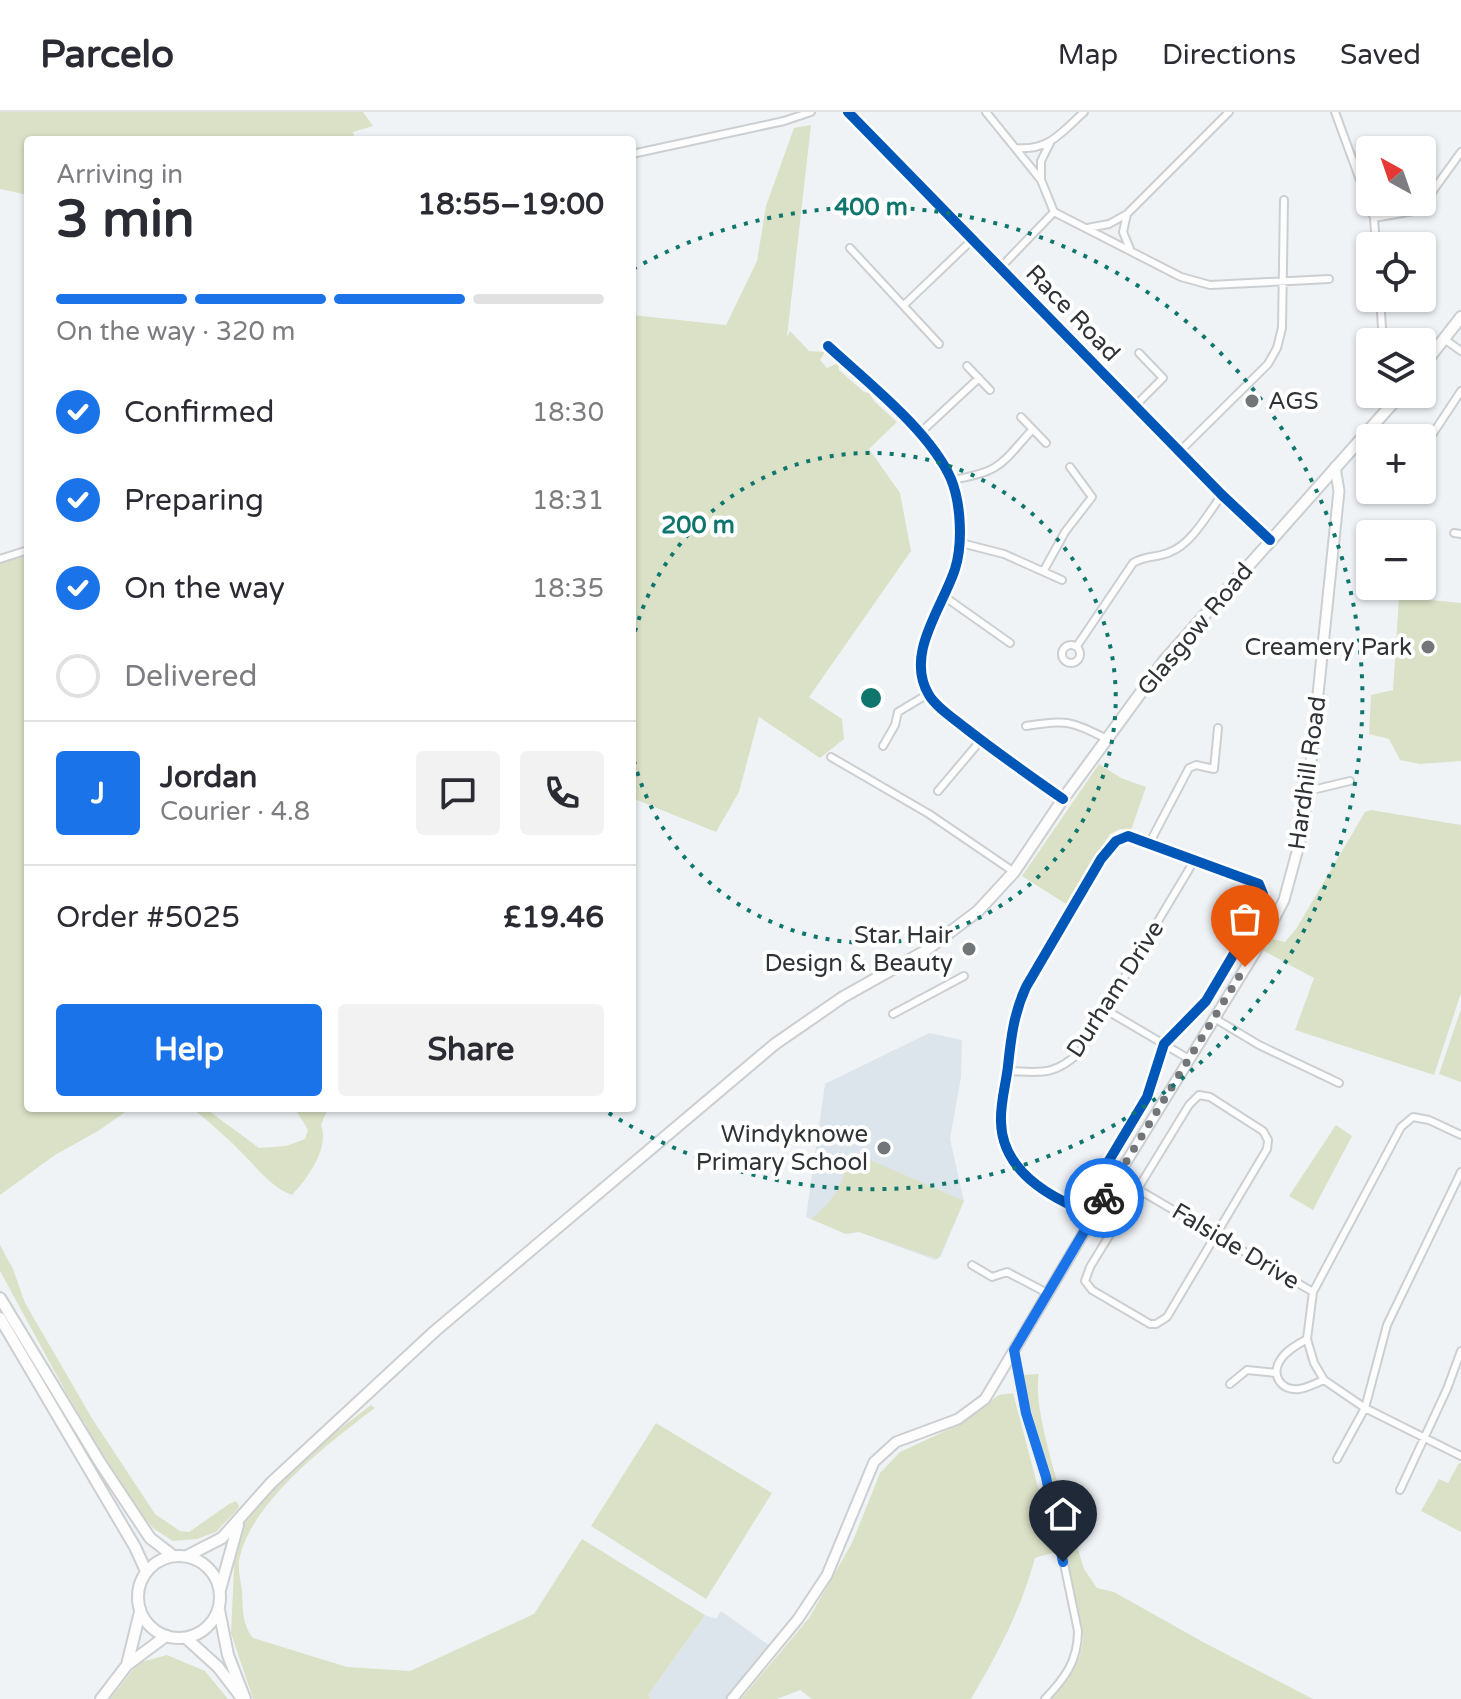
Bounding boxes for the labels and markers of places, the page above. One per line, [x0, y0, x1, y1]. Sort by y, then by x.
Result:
place label: AGS [1268, 387, 1319, 416]
marker: AGS [1243, 392, 1261, 410]
place label: Creamery Park [1244, 633, 1412, 662]
marker: Creamery Park [1419, 638, 1437, 656]
centre of rings [857, 684, 885, 712]
pin [1211, 885, 1279, 967]
place label: Star Hair Design & Beauty [765, 921, 954, 978]
marker: Star Hair Design & Beauty [960, 940, 978, 958]
place label: Windyknowe Primary School [696, 1120, 868, 1177]
marker: Windyknowe Primary School [875, 1139, 893, 1157]
pin [1029, 1480, 1097, 1562]

